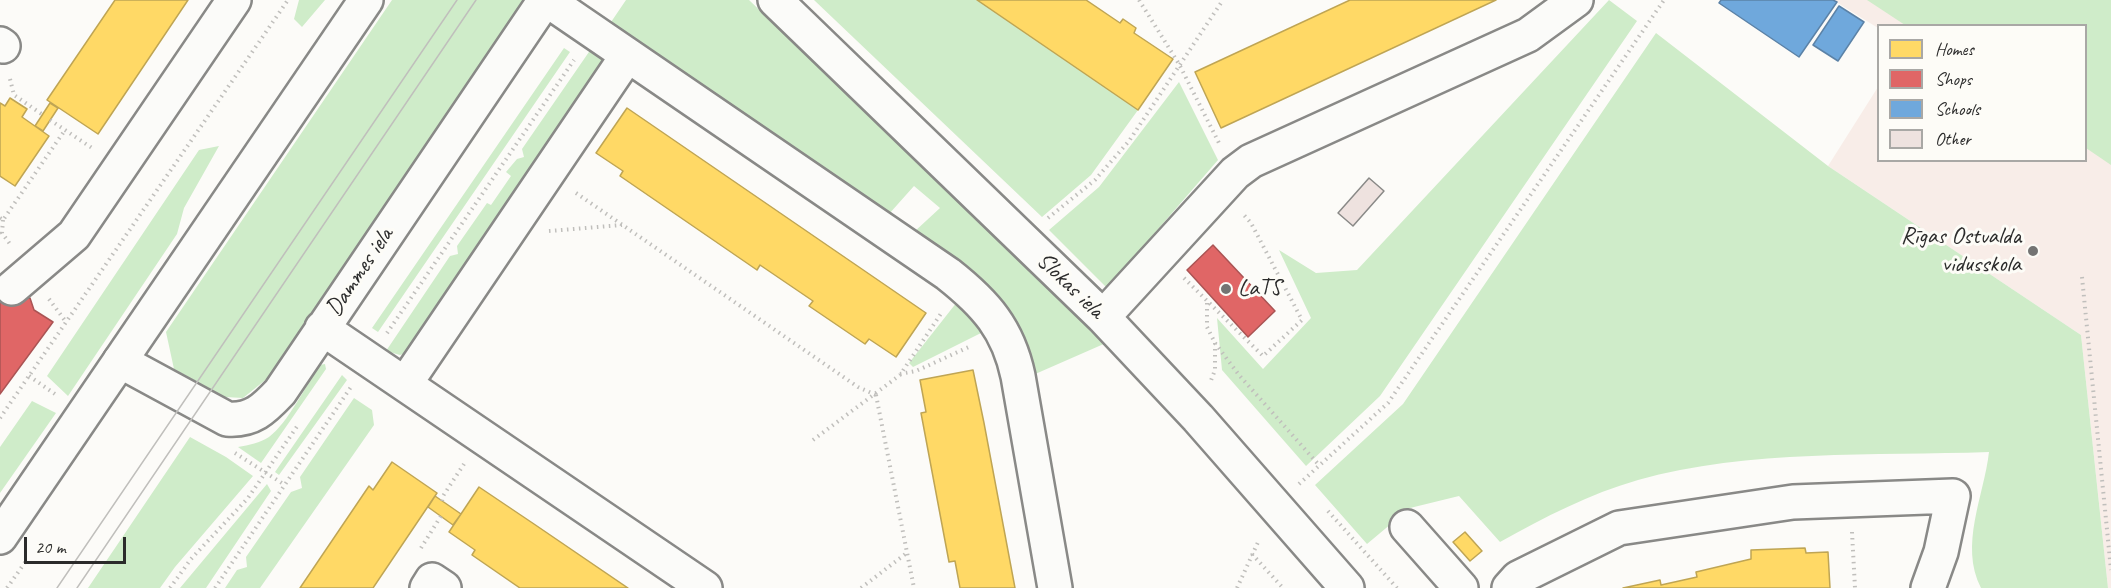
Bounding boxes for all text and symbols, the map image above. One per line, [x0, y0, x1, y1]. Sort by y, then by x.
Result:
legend [1877, 24, 2087, 162]
text: Homes [1935, 38, 1974, 60]
text: Shops [1935, 68, 1972, 90]
text: Schools [1935, 98, 1980, 120]
text: Other [1935, 128, 1971, 150]
street label: Dammes iela [320, 222, 400, 322]
place label: Rīgas Ostvalda vidusskola [1901, 223, 2021, 279]
marker: Rīgas Ostvalda vidusskola [2026, 244, 2040, 258]
street label: Slokas iela [1030, 247, 1110, 325]
place label: LaTS [1238, 275, 1281, 303]
marker: LaTS [1219, 282, 1233, 296]
scale bar [27, 525, 129, 563]
text: 20 m [35, 536, 66, 558]

